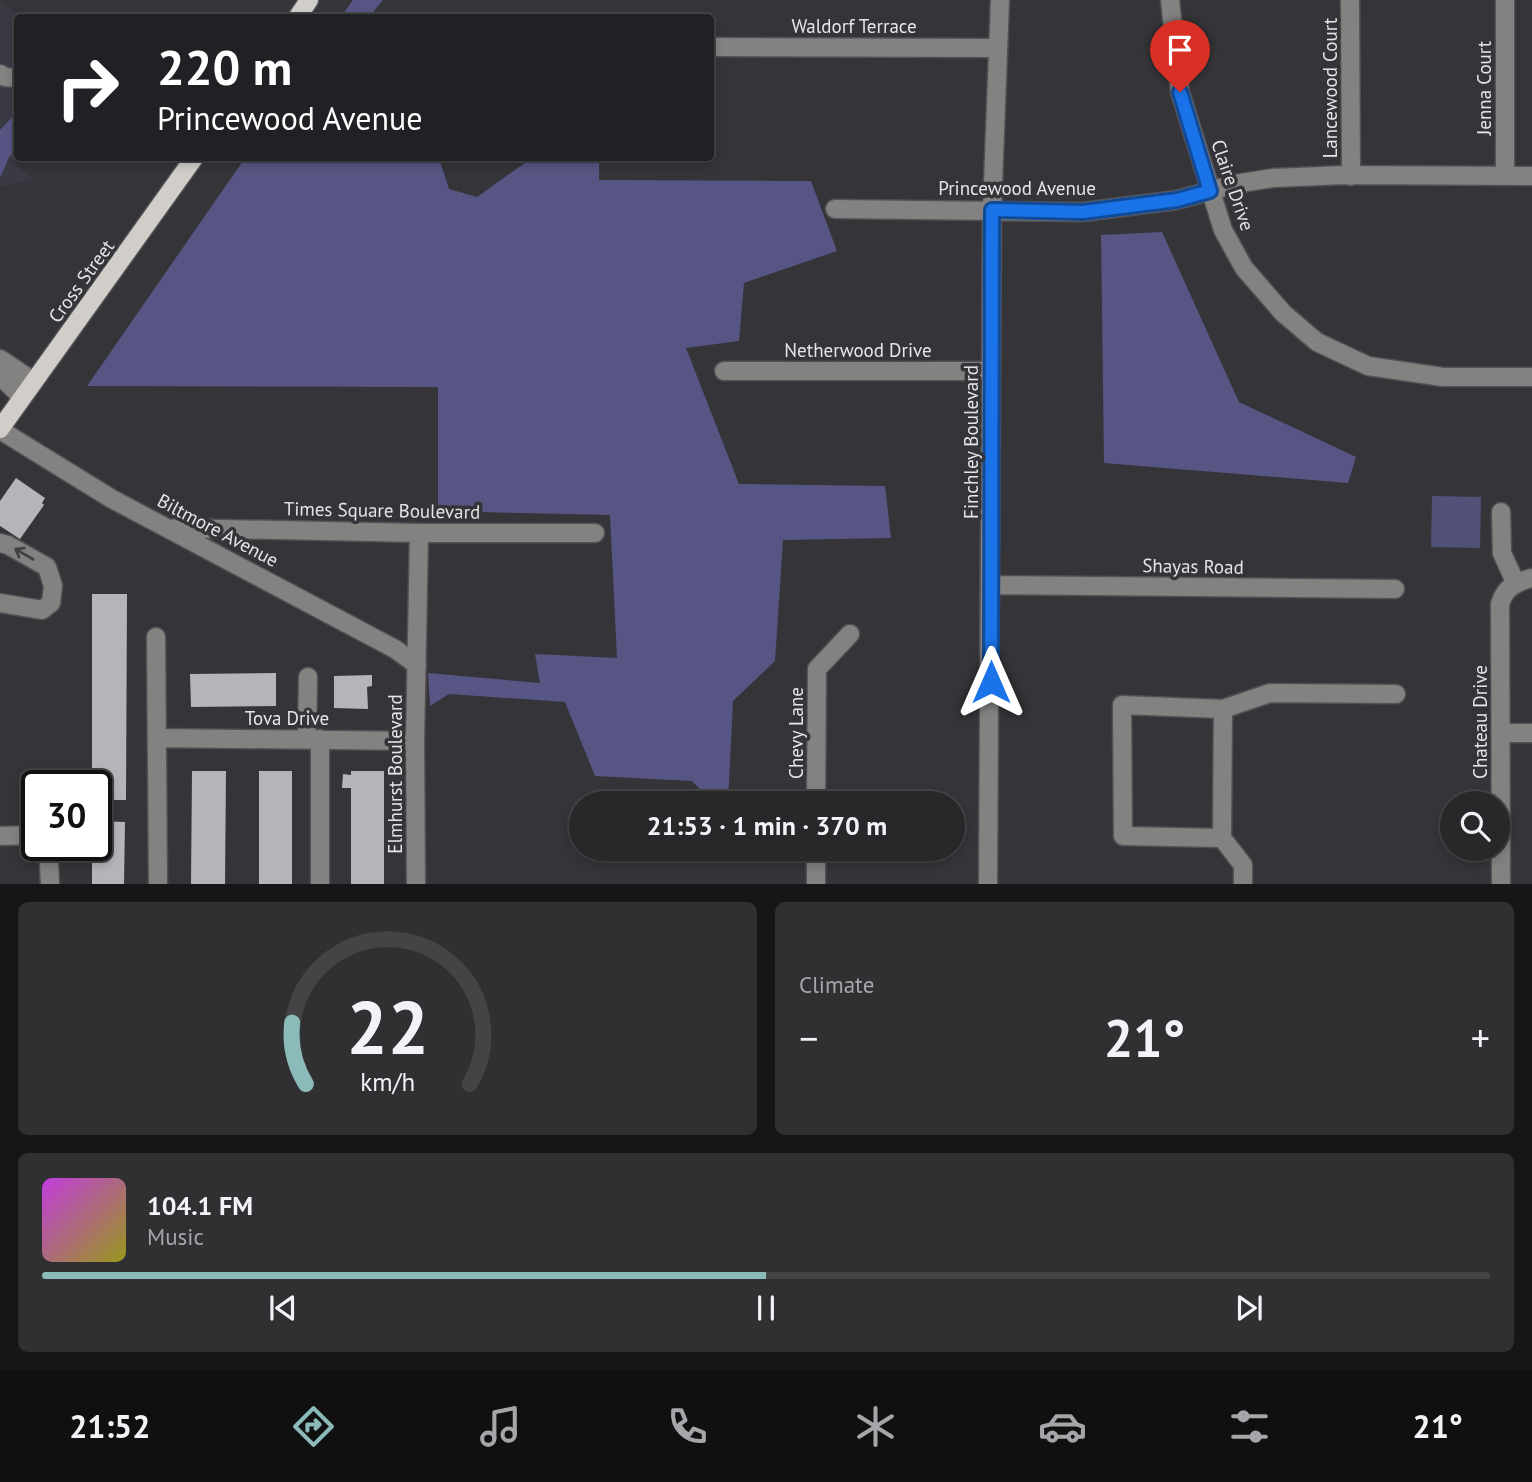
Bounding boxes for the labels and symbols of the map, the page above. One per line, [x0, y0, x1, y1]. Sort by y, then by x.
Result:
street label: Waldorf Terrace [791, 14, 917, 38]
street label: Lancewood Court [1318, 17, 1342, 158]
pin [1150, 20, 1210, 92]
street label: Jenna Court [1472, 40, 1496, 136]
street label: Claire Drive [1206, 136, 1260, 234]
street label: Princewood Avenue [938, 176, 1096, 200]
street label: Cross Street [43, 234, 119, 327]
street label: Netherwood Drive [784, 338, 932, 362]
street label: Finchley Boulevard [959, 365, 983, 519]
street label: Biltmore Avenue [153, 488, 283, 572]
street label: Times Square Boulevard [284, 496, 480, 524]
one-way arrow [14, 547, 34, 561]
street label: Shayas Road [1142, 553, 1244, 579]
position arrow [954, 645, 1028, 719]
street label: Chateau Drive [1468, 665, 1492, 779]
street label: Chevy Lane [784, 687, 808, 779]
street label: Elmhurst Boulevard [383, 694, 407, 854]
street label: Tova Drive [245, 706, 329, 730]
speed limit sign: 30 [21, 770, 112, 861]

